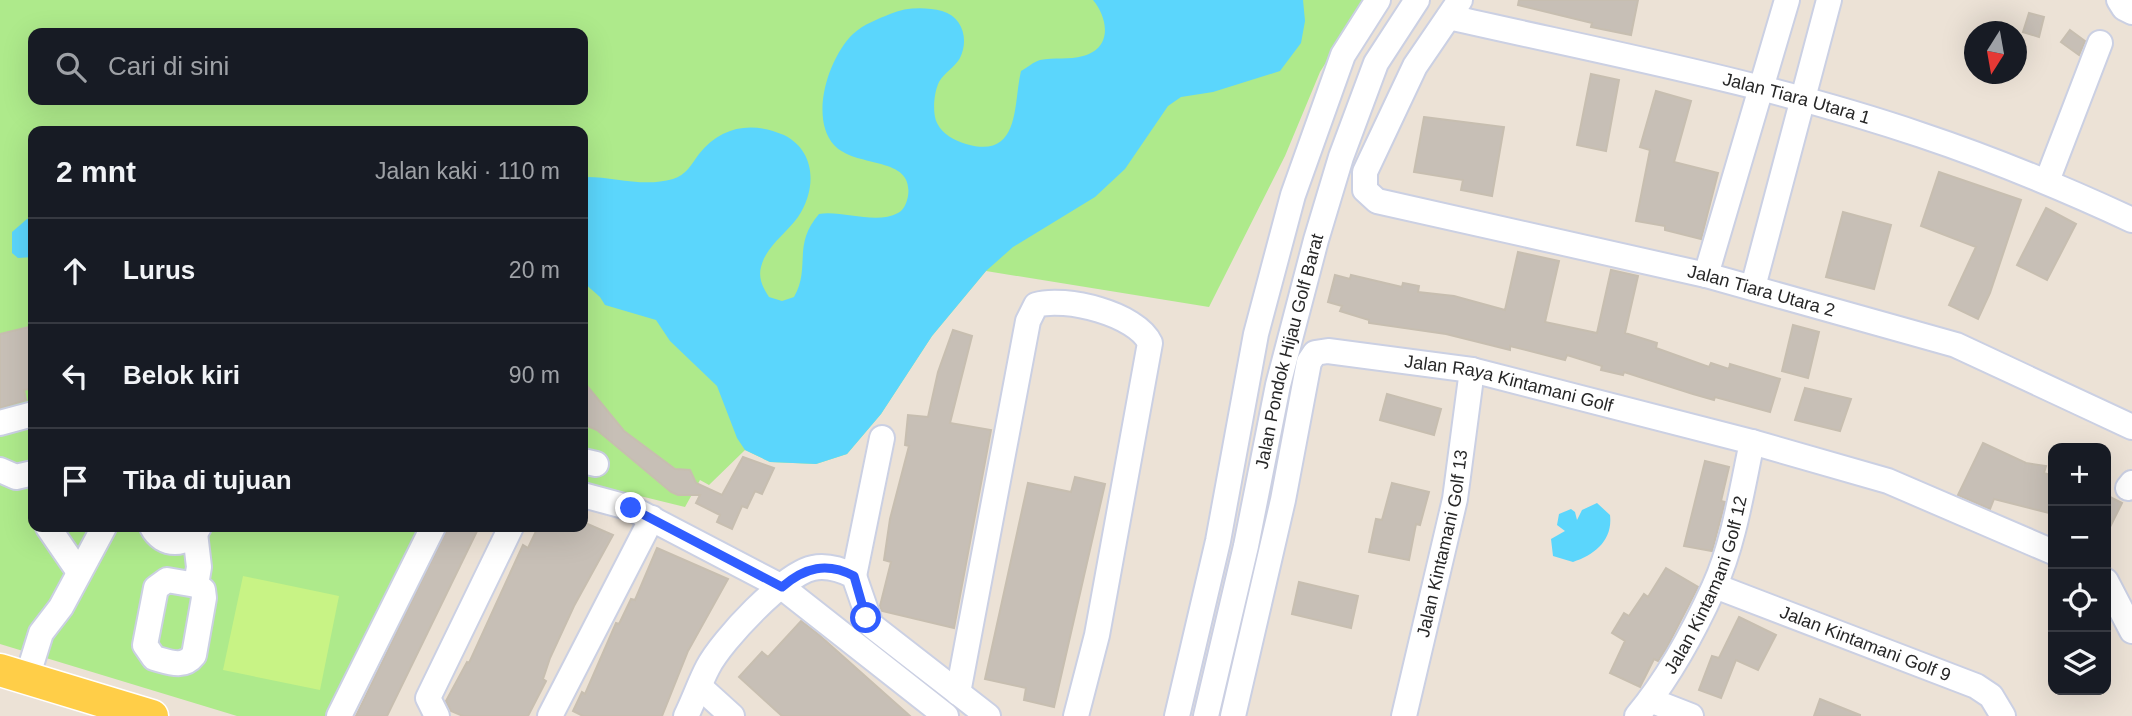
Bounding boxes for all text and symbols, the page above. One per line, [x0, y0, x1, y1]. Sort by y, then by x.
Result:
north arrow [1964, 21, 2027, 84]
search box [28, 28, 588, 105]
icon: search [52, 48, 90, 86]
text: Cari di sini [108, 51, 229, 81]
street label: Jalan Tiara Utara 1 [1721, 69, 1873, 128]
text: 2 mnt [56, 155, 136, 188]
text: Jalan kaki · 110 m [375, 158, 560, 184]
street label: Jalan Pondok Hijau Golf Barat [1252, 231, 1327, 471]
icon: ahead [56, 252, 94, 290]
text: Lurus [123, 255, 195, 285]
text: 20 m [509, 257, 560, 283]
street label: Jalan Tiara Utara 2 [1686, 261, 1837, 321]
street label: Jalan Raya Kintamani Golf [1403, 351, 1616, 416]
icon: left [56, 357, 94, 395]
text: Belok kiri [123, 360, 240, 390]
text: 90 m [509, 362, 560, 388]
map controls [2048, 443, 2111, 695]
button: + [2048, 443, 2111, 506]
street label: Jalan Kintamani Golf 13 [1413, 448, 1471, 639]
icon: arrive [56, 462, 94, 500]
text: Tiba di tujuan [123, 465, 292, 495]
route end [615, 492, 646, 523]
street label: Jalan Kintamani Golf 12 [1660, 494, 1751, 677]
button: − [2048, 506, 2111, 569]
button: locate [2048, 569, 2111, 632]
route start [850, 602, 881, 633]
street label: Jalan Kintamani Golf 9 [1777, 602, 1954, 685]
button: layers [2048, 632, 2111, 695]

